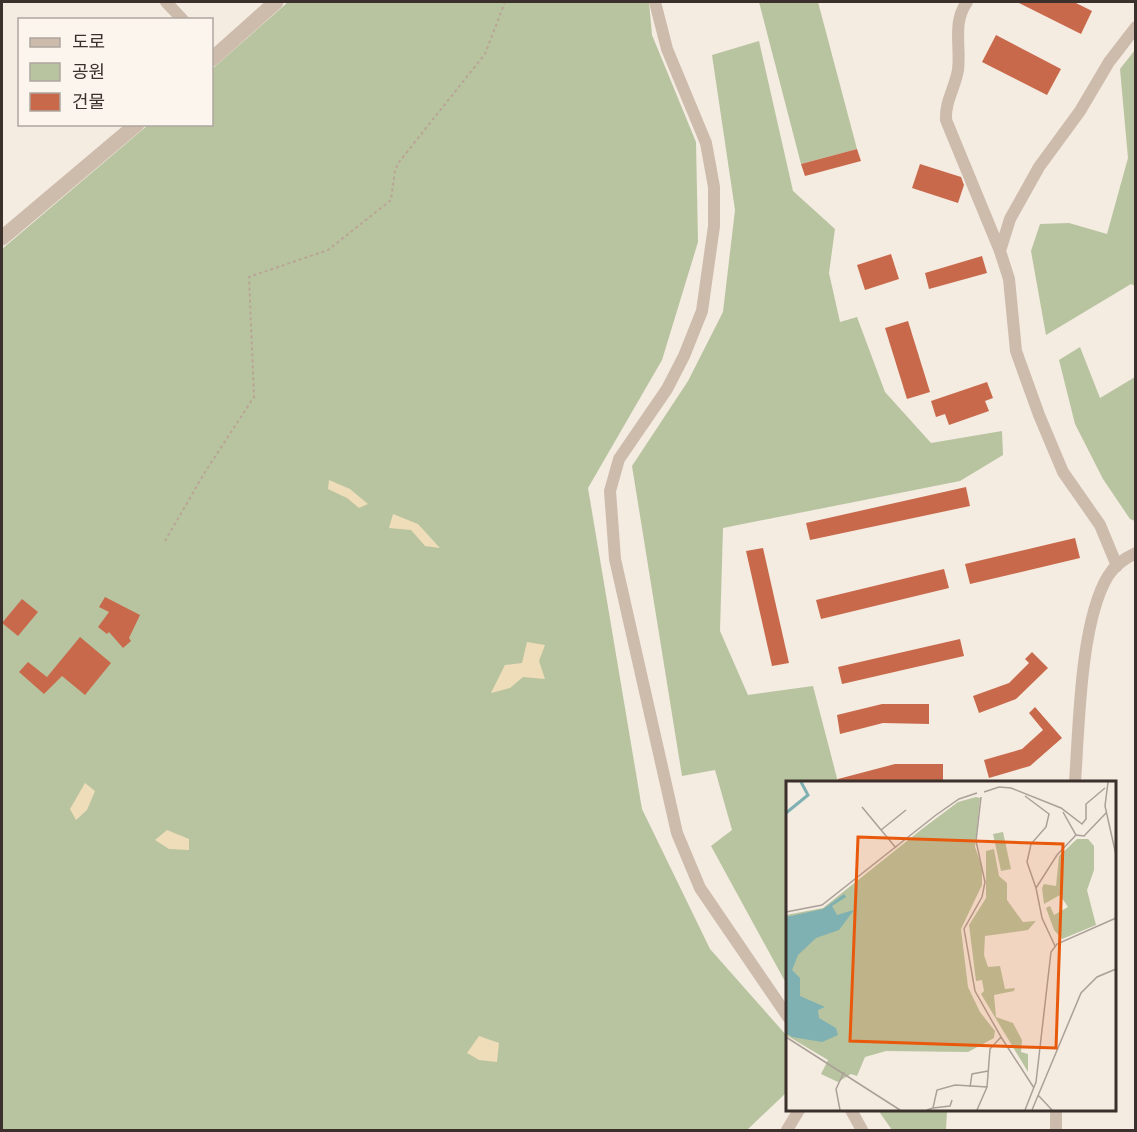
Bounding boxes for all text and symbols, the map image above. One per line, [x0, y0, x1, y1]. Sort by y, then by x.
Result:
legend [18, 18, 213, 126]
text: 도로 [72, 30, 105, 52]
text: 공원 [72, 60, 105, 82]
text: 건물 [72, 90, 105, 112]
inset map [786, 781, 1116, 1111]

